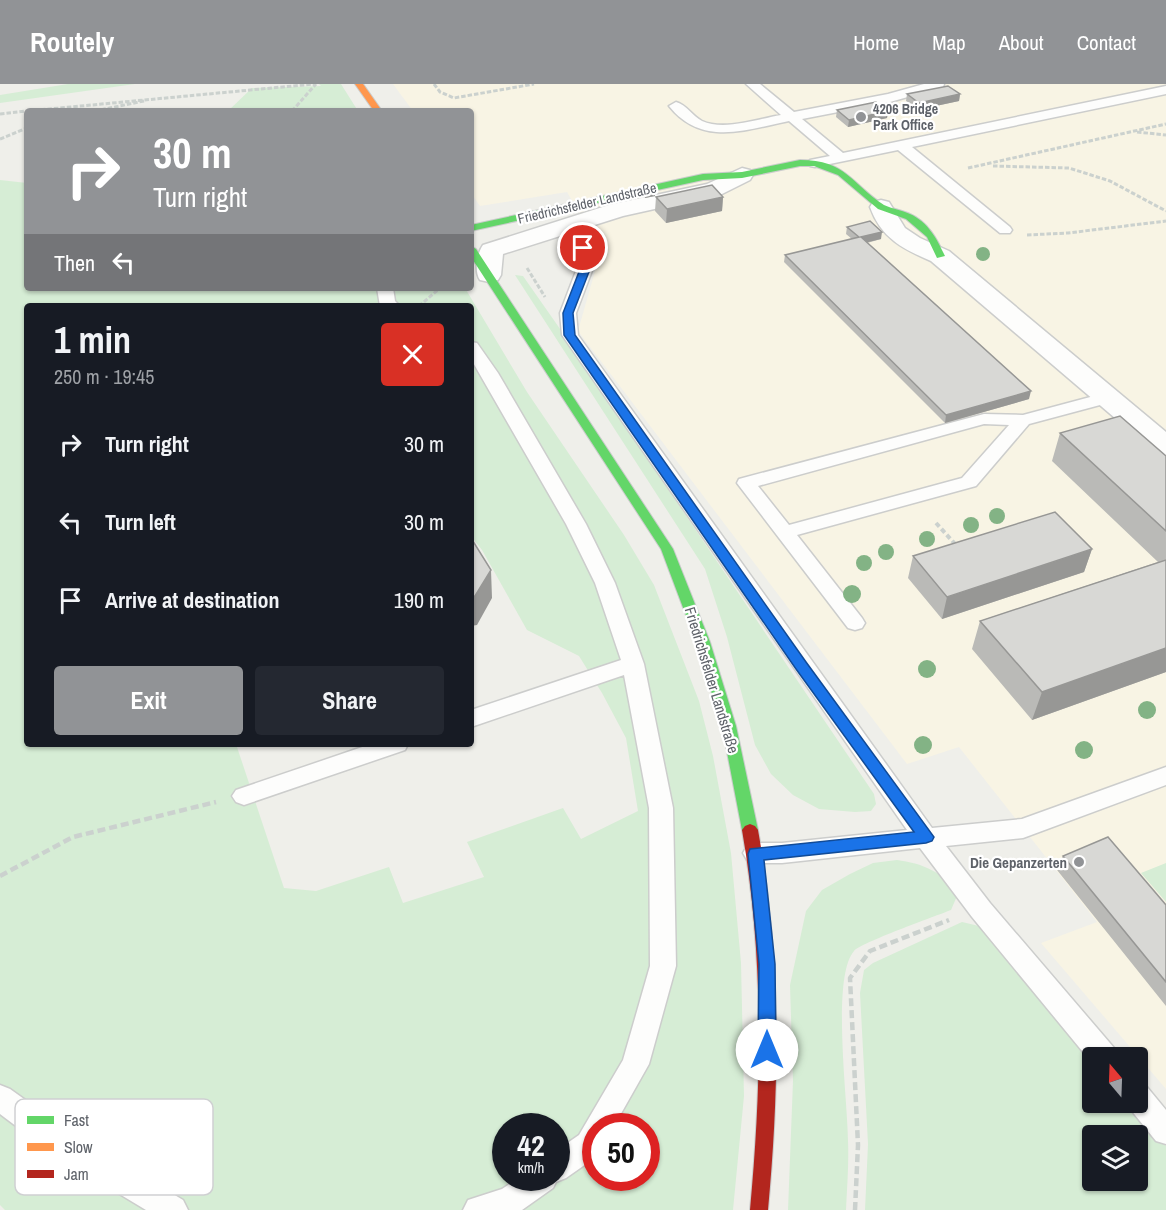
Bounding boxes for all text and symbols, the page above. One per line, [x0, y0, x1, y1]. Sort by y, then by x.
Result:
text: Routely [30, 23, 114, 61]
text: Home [853, 28, 899, 57]
text: Map [932, 28, 966, 57]
text: About [999, 28, 1044, 57]
text: Contact [1077, 28, 1136, 57]
place label: 4206 Bridge Park Office [873, 100, 938, 134]
marker: 4206 Bridge Park Office [854, 110, 868, 124]
text: 30 m [153, 125, 232, 181]
icon: right [54, 132, 132, 210]
street label: Friedrichsfelder Landstraße [516, 178, 658, 228]
text: Turn right [153, 179, 247, 215]
pin [557, 222, 608, 273]
icon: arrive [566, 231, 599, 264]
icon: left [107, 246, 140, 279]
text: Then [54, 248, 95, 278]
text: 1 min [54, 316, 131, 364]
button: close [381, 323, 444, 386]
text: 250 m · 19:45 [54, 363, 154, 390]
icon: right [54, 428, 87, 461]
text: Turn right [105, 429, 189, 459]
text: 30 m [404, 429, 444, 459]
icon: left [54, 506, 87, 539]
text: Turn left [105, 507, 176, 537]
text: 30 m [404, 507, 444, 537]
icon: arrive [54, 584, 87, 617]
text: Arrive at destination [105, 585, 279, 615]
text: 190 m [394, 585, 444, 615]
street label: Friedrichsfelder Landstraße [680, 604, 744, 756]
button: Exit [54, 666, 243, 735]
button: Share [255, 666, 444, 735]
place label: Die Gepanzerten [970, 852, 1067, 873]
marker: Die Gepanzerten [1072, 855, 1086, 869]
position arrow [735, 1018, 799, 1082]
north arrow [1082, 1047, 1148, 1113]
map controls [1082, 1047, 1148, 1191]
legend [15, 1099, 213, 1195]
text: Fast [64, 1109, 89, 1131]
speed limit sign: 50 [582, 1113, 660, 1191]
text: 42 [517, 1125, 545, 1165]
button: layers [1082, 1125, 1148, 1191]
text: Slow [64, 1136, 93, 1158]
text: km/h [518, 1157, 544, 1178]
text: Jam [64, 1163, 89, 1185]

